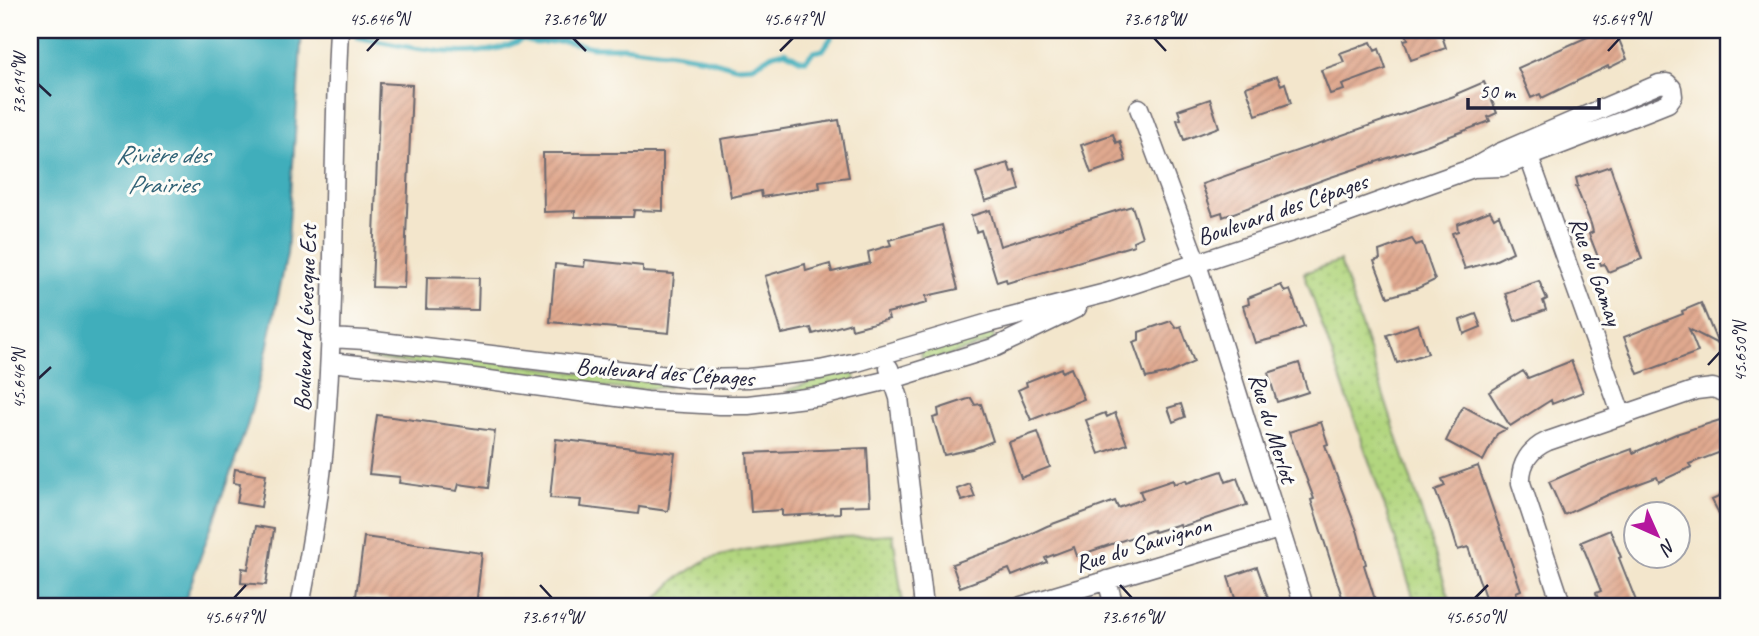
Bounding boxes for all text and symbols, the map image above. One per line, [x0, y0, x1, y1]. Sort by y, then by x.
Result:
text: 45.646°N [349, 8, 412, 30]
text: 73.616°W [542, 8, 607, 30]
text: 45.647°N [763, 8, 826, 30]
text: 73.618°W [1123, 8, 1188, 30]
text: 45.649°N [1590, 8, 1653, 30]
text: 73.614°W [8, 50, 30, 115]
scale bar [1468, 66, 1600, 110]
text: 50 m [1479, 78, 1517, 104]
water label: Rivière des Prairies [116, 138, 212, 201]
street label: Boulevard des Cépages [1193, 165, 1373, 252]
street label: Rue du Gamay [1563, 213, 1630, 331]
street label: Boulevard Lévesque Est [287, 222, 323, 412]
text: 45.650°N [1729, 319, 1751, 382]
text: 45.646°N [8, 346, 30, 409]
street label: Boulevard des Cépages [575, 351, 757, 393]
street label: Rue du Merlot [1242, 370, 1304, 488]
north arrow [1622, 500, 1692, 570]
street label: Rue du Sauvignon [1071, 509, 1215, 579]
text: N [1653, 534, 1681, 561]
text: 45.647°N [204, 606, 267, 628]
text: 73.614°W [521, 606, 586, 628]
text: 73.616°W [1101, 606, 1166, 628]
text: 45.650°N [1445, 606, 1508, 628]

